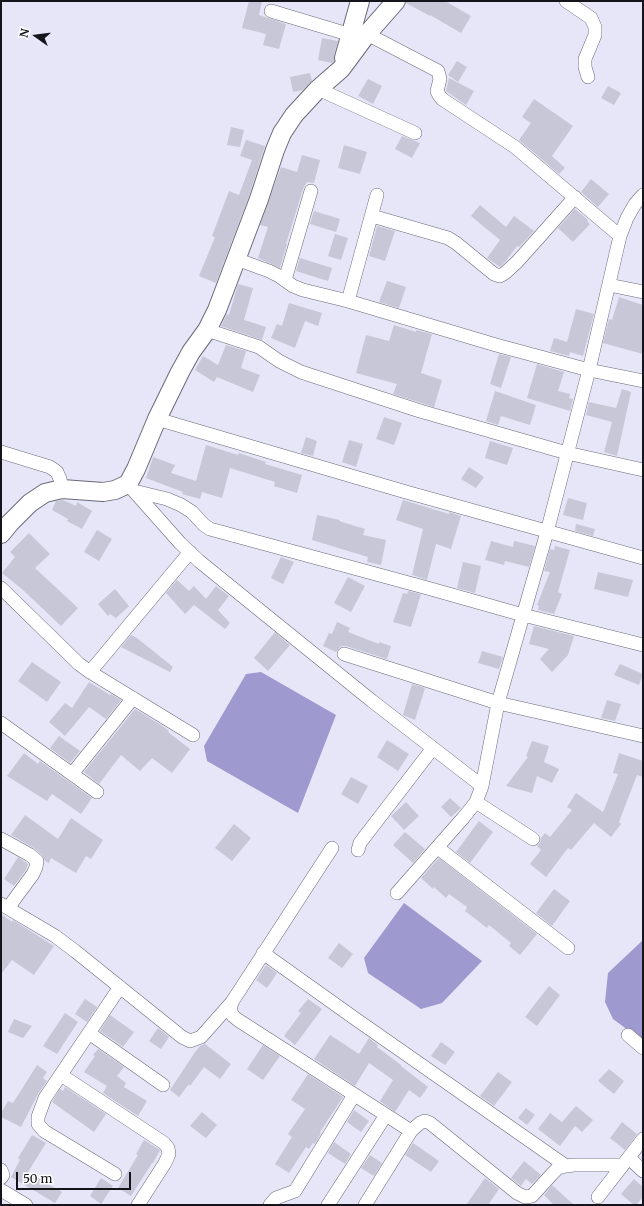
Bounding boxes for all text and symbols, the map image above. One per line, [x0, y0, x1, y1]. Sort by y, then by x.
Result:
north arrow [16, 16, 56, 56]
text: N [17, 27, 32, 39]
scale bar [18, 1164, 133, 1190]
text: 50 m [23, 1171, 52, 1186]

